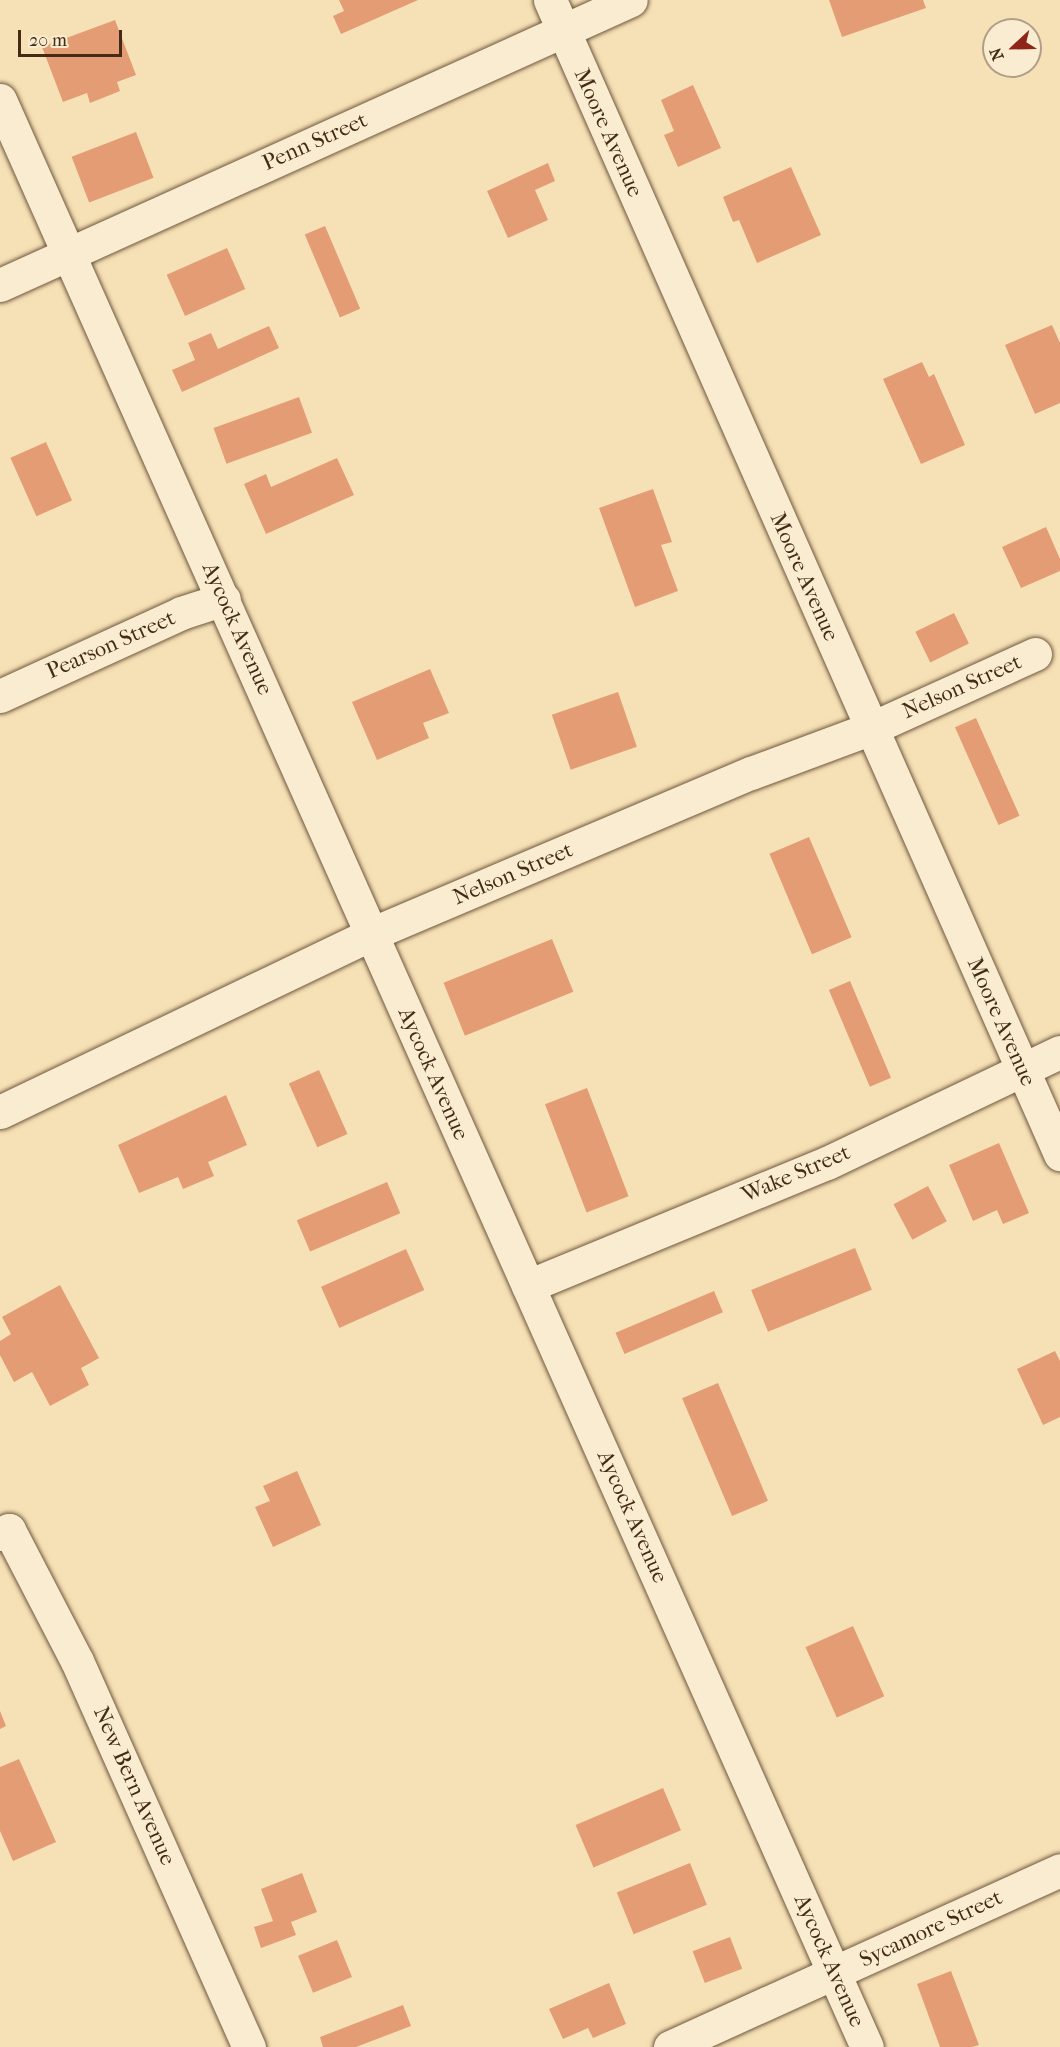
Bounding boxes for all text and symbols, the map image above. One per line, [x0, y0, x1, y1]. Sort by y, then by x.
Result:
scale bar [21, 18, 124, 56]
north arrow [982, 18, 1042, 78]
text: 20 m [29, 30, 67, 51]
text: N [986, 45, 1008, 63]
street label: Moore Avenue [568, 65, 648, 201]
street label: Penn Street [258, 107, 372, 177]
street label: Moore Avenue [764, 509, 844, 645]
street label: Aycock Avenue [196, 559, 278, 699]
street label: Pearson Street [43, 605, 179, 685]
street label: Nelson Street [898, 649, 1026, 725]
street label: Nelson Street [449, 837, 577, 911]
street label: Moore Avenue [961, 954, 1041, 1090]
street label: Aycock Avenue [392, 1004, 474, 1144]
street label: Wake Street [738, 1139, 854, 1209]
street label: Aycock Avenue [591, 1447, 673, 1587]
street label: New Bern Avenue [87, 1702, 181, 1870]
street label: Sycamore Street [856, 1884, 1006, 1974]
street label: Aycock Avenue [788, 1891, 870, 2031]

